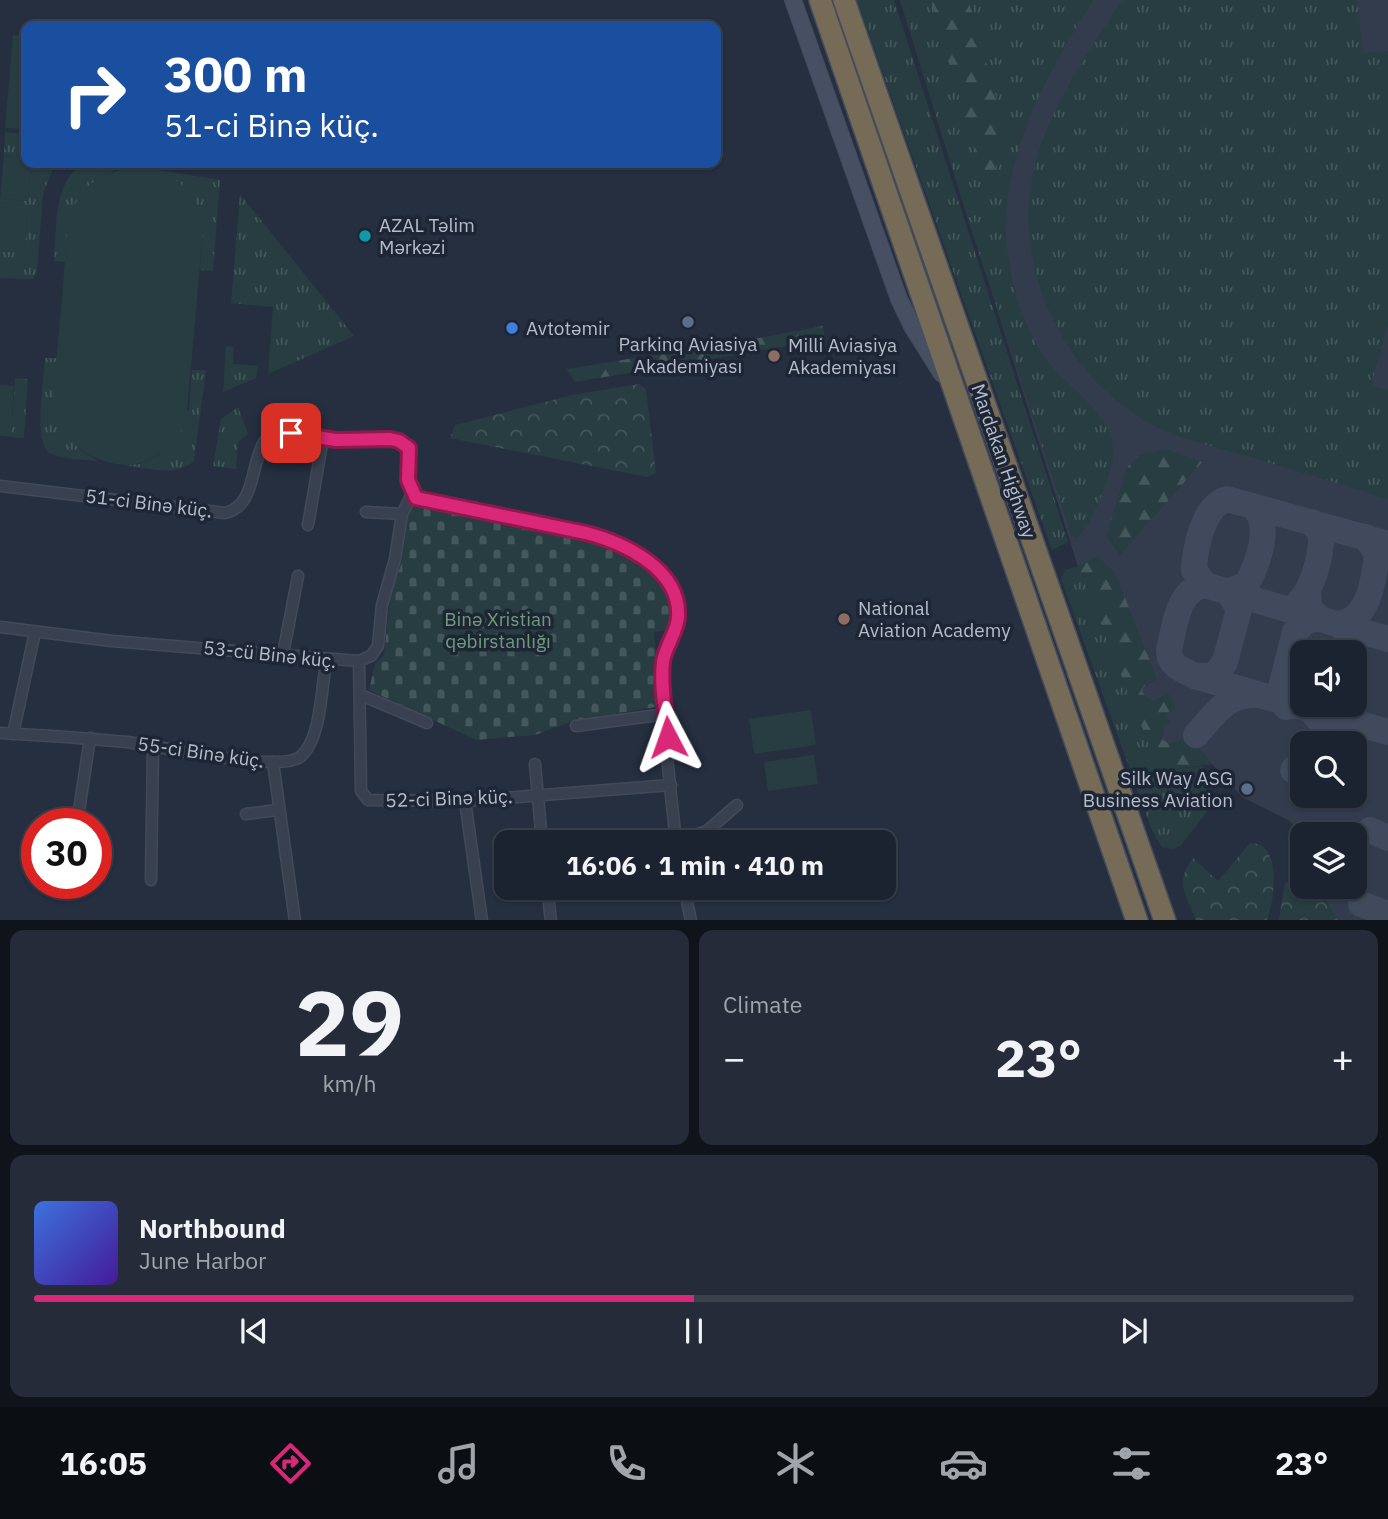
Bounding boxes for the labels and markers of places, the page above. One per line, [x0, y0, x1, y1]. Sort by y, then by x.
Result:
place label: AZAL Təlim Mərkəzi [379, 213, 475, 259]
marker: AZAL Təlim Mərkəzi [357, 228, 373, 244]
marker: Parkinq Aviasiya Akademiyası [680, 314, 696, 330]
place label: Avtotəmir [526, 316, 610, 340]
marker: Avtotəmir [504, 320, 520, 336]
place label: Parkinq Aviasiya Akademiyası [619, 332, 757, 378]
place label: Milli Aviasiya Akademiyası [788, 333, 897, 379]
marker: Milli Aviasiya Akademiyası [766, 348, 782, 364]
pin [261, 403, 321, 463]
place label: National Aviation Academy [858, 596, 1011, 642]
marker: National Aviation Academy [836, 611, 852, 627]
place label: Silk Way ASG Business Aviation [1083, 766, 1233, 812]
marker: Silk Way ASG Business Aviation [1239, 781, 1255, 797]

